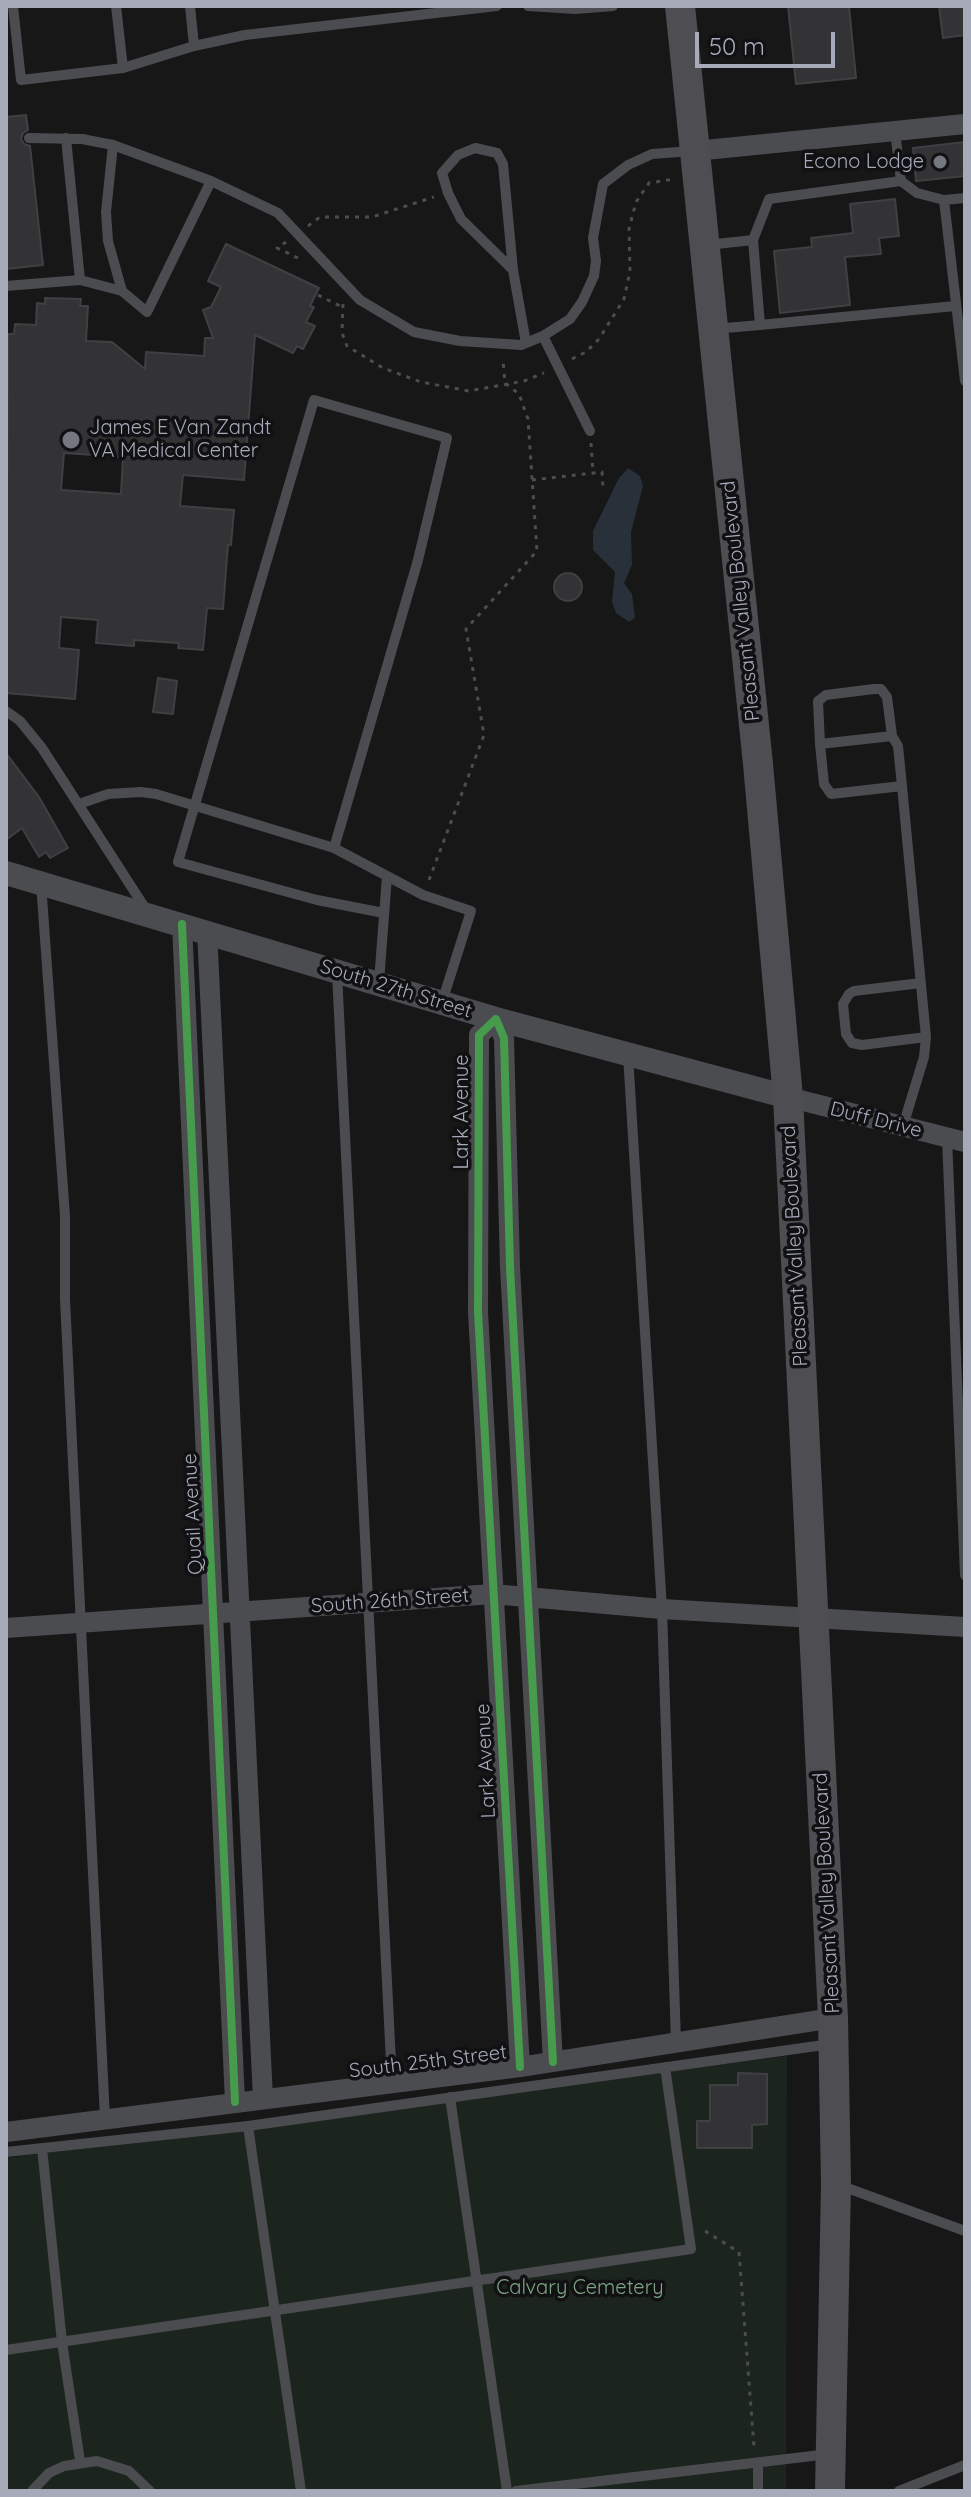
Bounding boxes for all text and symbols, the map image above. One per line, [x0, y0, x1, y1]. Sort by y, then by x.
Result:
scale bar [699, 16, 839, 66]
text: 50 m [709, 31, 765, 61]
place label: Econo Lodge [803, 150, 924, 174]
marker: Econo Lodge [931, 153, 949, 171]
place label: James E Van Zandt VA Medical Center [89, 416, 271, 463]
marker: James E Van Zandt VA Medical Center [60, 429, 82, 451]
street label: Pleasant Valley Boulevard [716, 480, 766, 722]
street label: South 27th Street [317, 954, 475, 1024]
street label: Lark Avenue [450, 1054, 474, 1170]
street label: Duff Drive [828, 1097, 924, 1143]
street label: Pleasant Valley Boulevard [777, 1125, 813, 1367]
street label: Quail Avenue [178, 1453, 208, 1575]
street label: South 26th Street [310, 1584, 470, 1618]
street label: Lark Avenue [471, 1703, 501, 1819]
street label: Pleasant Valley Boulevard [809, 1772, 845, 2014]
street label: South 25th Street [348, 2040, 508, 2084]
park label: Calvary Cemetery [496, 2276, 664, 2300]

